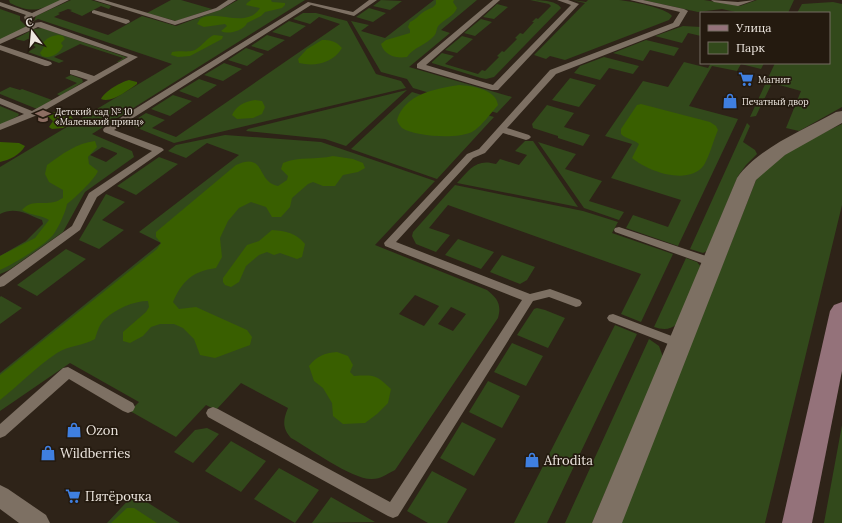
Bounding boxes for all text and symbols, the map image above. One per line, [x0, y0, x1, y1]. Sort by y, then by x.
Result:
north arrow [12, 12, 52, 52]
legend [700, 12, 830, 64]
text: С [24, 14, 35, 30]
text: Улица [735, 20, 772, 35]
text: Парк [736, 40, 765, 55]
supermarket icon: Магнит [737, 70, 755, 88]
place label: Магнит [758, 74, 791, 85]
shop icon: Печатный двор [721, 92, 739, 110]
place label: Печатный двор [742, 96, 809, 107]
place label: Детский сад № 10 «Маленький принц» [55, 106, 144, 127]
school or university icon: Детский сад № 10 «Маленький принц» [34, 107, 52, 125]
shop icon: Ozon [65, 421, 83, 439]
place label: Ozon [86, 422, 118, 439]
shop icon: Wildberries [39, 444, 57, 462]
place label: Wildberries [60, 445, 130, 462]
shop icon: Afrodita [523, 451, 541, 469]
place label: Afrodita [543, 452, 593, 469]
supermarket icon: Пятёрочка [64, 487, 82, 505]
place label: Пятёрочка [85, 488, 152, 505]

